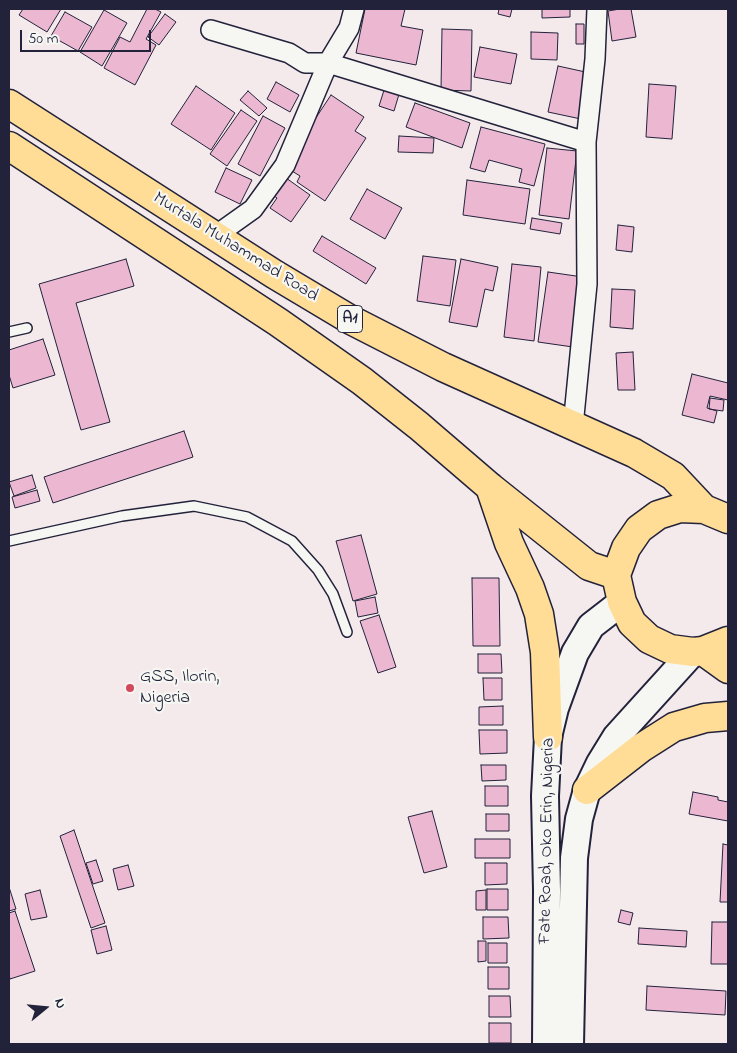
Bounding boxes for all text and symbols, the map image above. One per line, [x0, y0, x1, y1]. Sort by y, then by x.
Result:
scale bar [22, 20, 154, 52]
text: 50 m [28, 28, 58, 50]
street label: Murtala Muhammad Road [148, 188, 322, 308]
road number: A1 [338, 306, 362, 332]
place label: GSS, Ilorin, Nigeria [140, 667, 219, 710]
marker: GSS, Ilorin, Nigeria [124, 682, 136, 694]
street label: Fate Road, Oko Erin, Nigeria [535, 738, 561, 944]
north arrow [20, 983, 70, 1033]
text: N [48, 996, 71, 1011]

